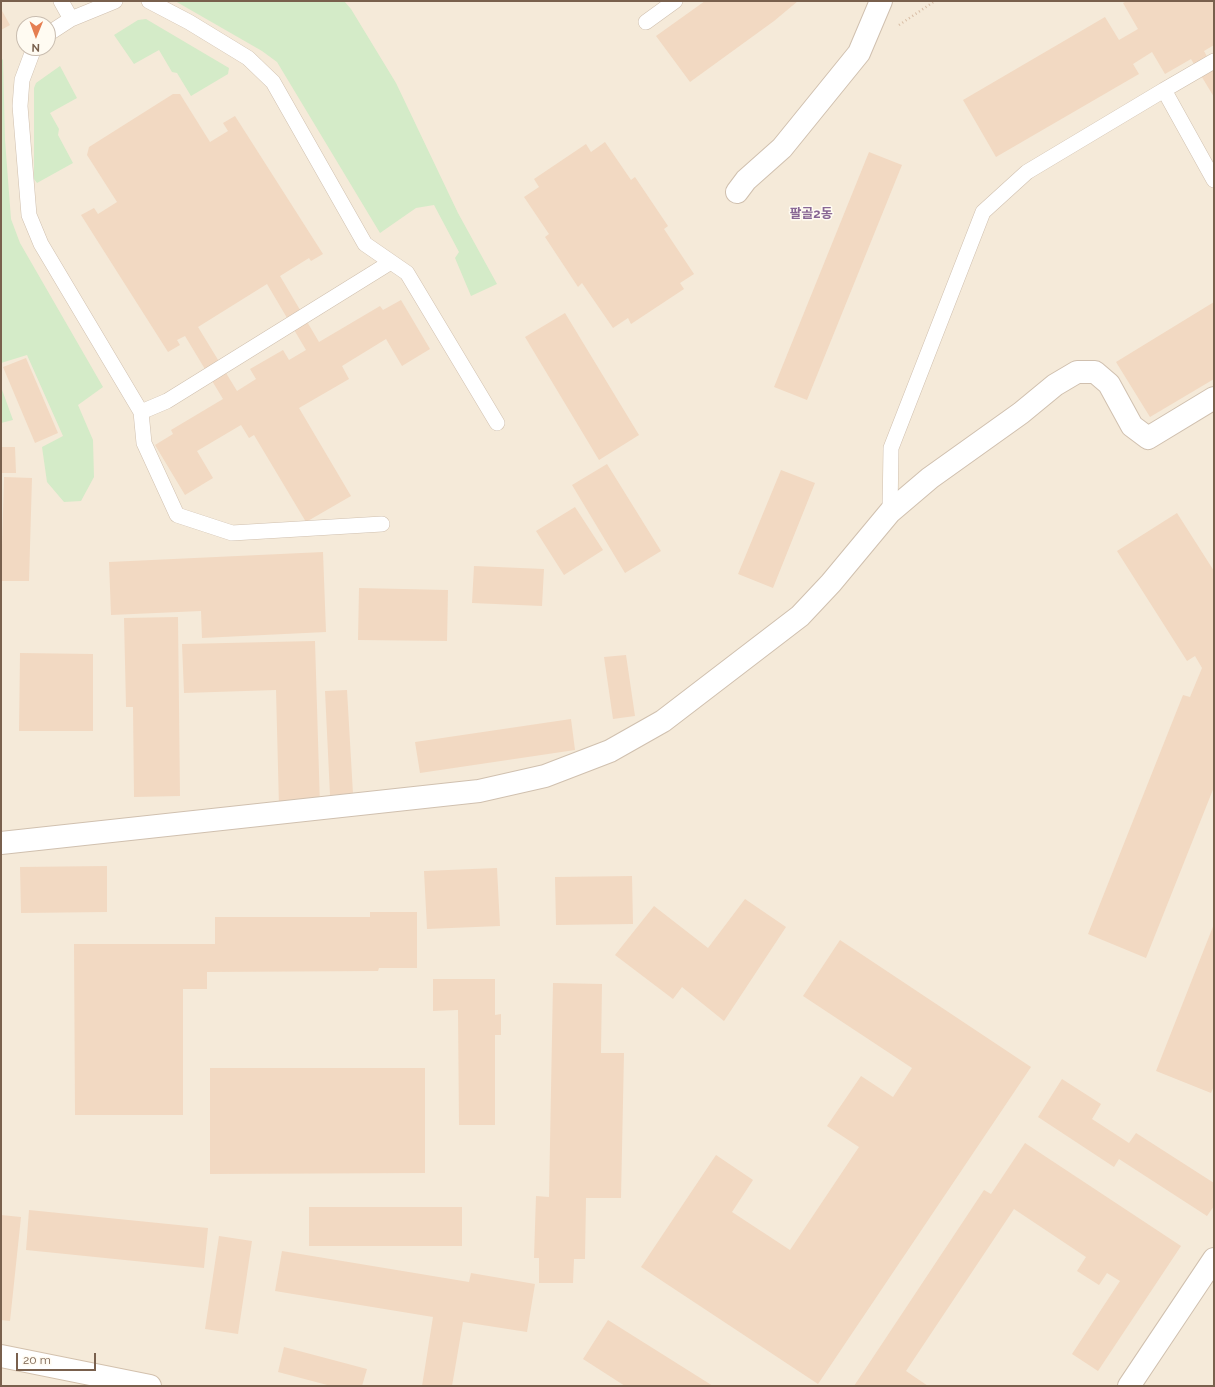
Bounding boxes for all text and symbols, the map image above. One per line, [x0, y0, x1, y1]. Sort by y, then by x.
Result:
north arrow [16, 16, 56, 56]
text: N [31, 41, 40, 54]
district label: 팔골2동 [789, 206, 833, 222]
scale bar [18, 1345, 98, 1371]
text: 20 m [23, 1353, 51, 1367]

